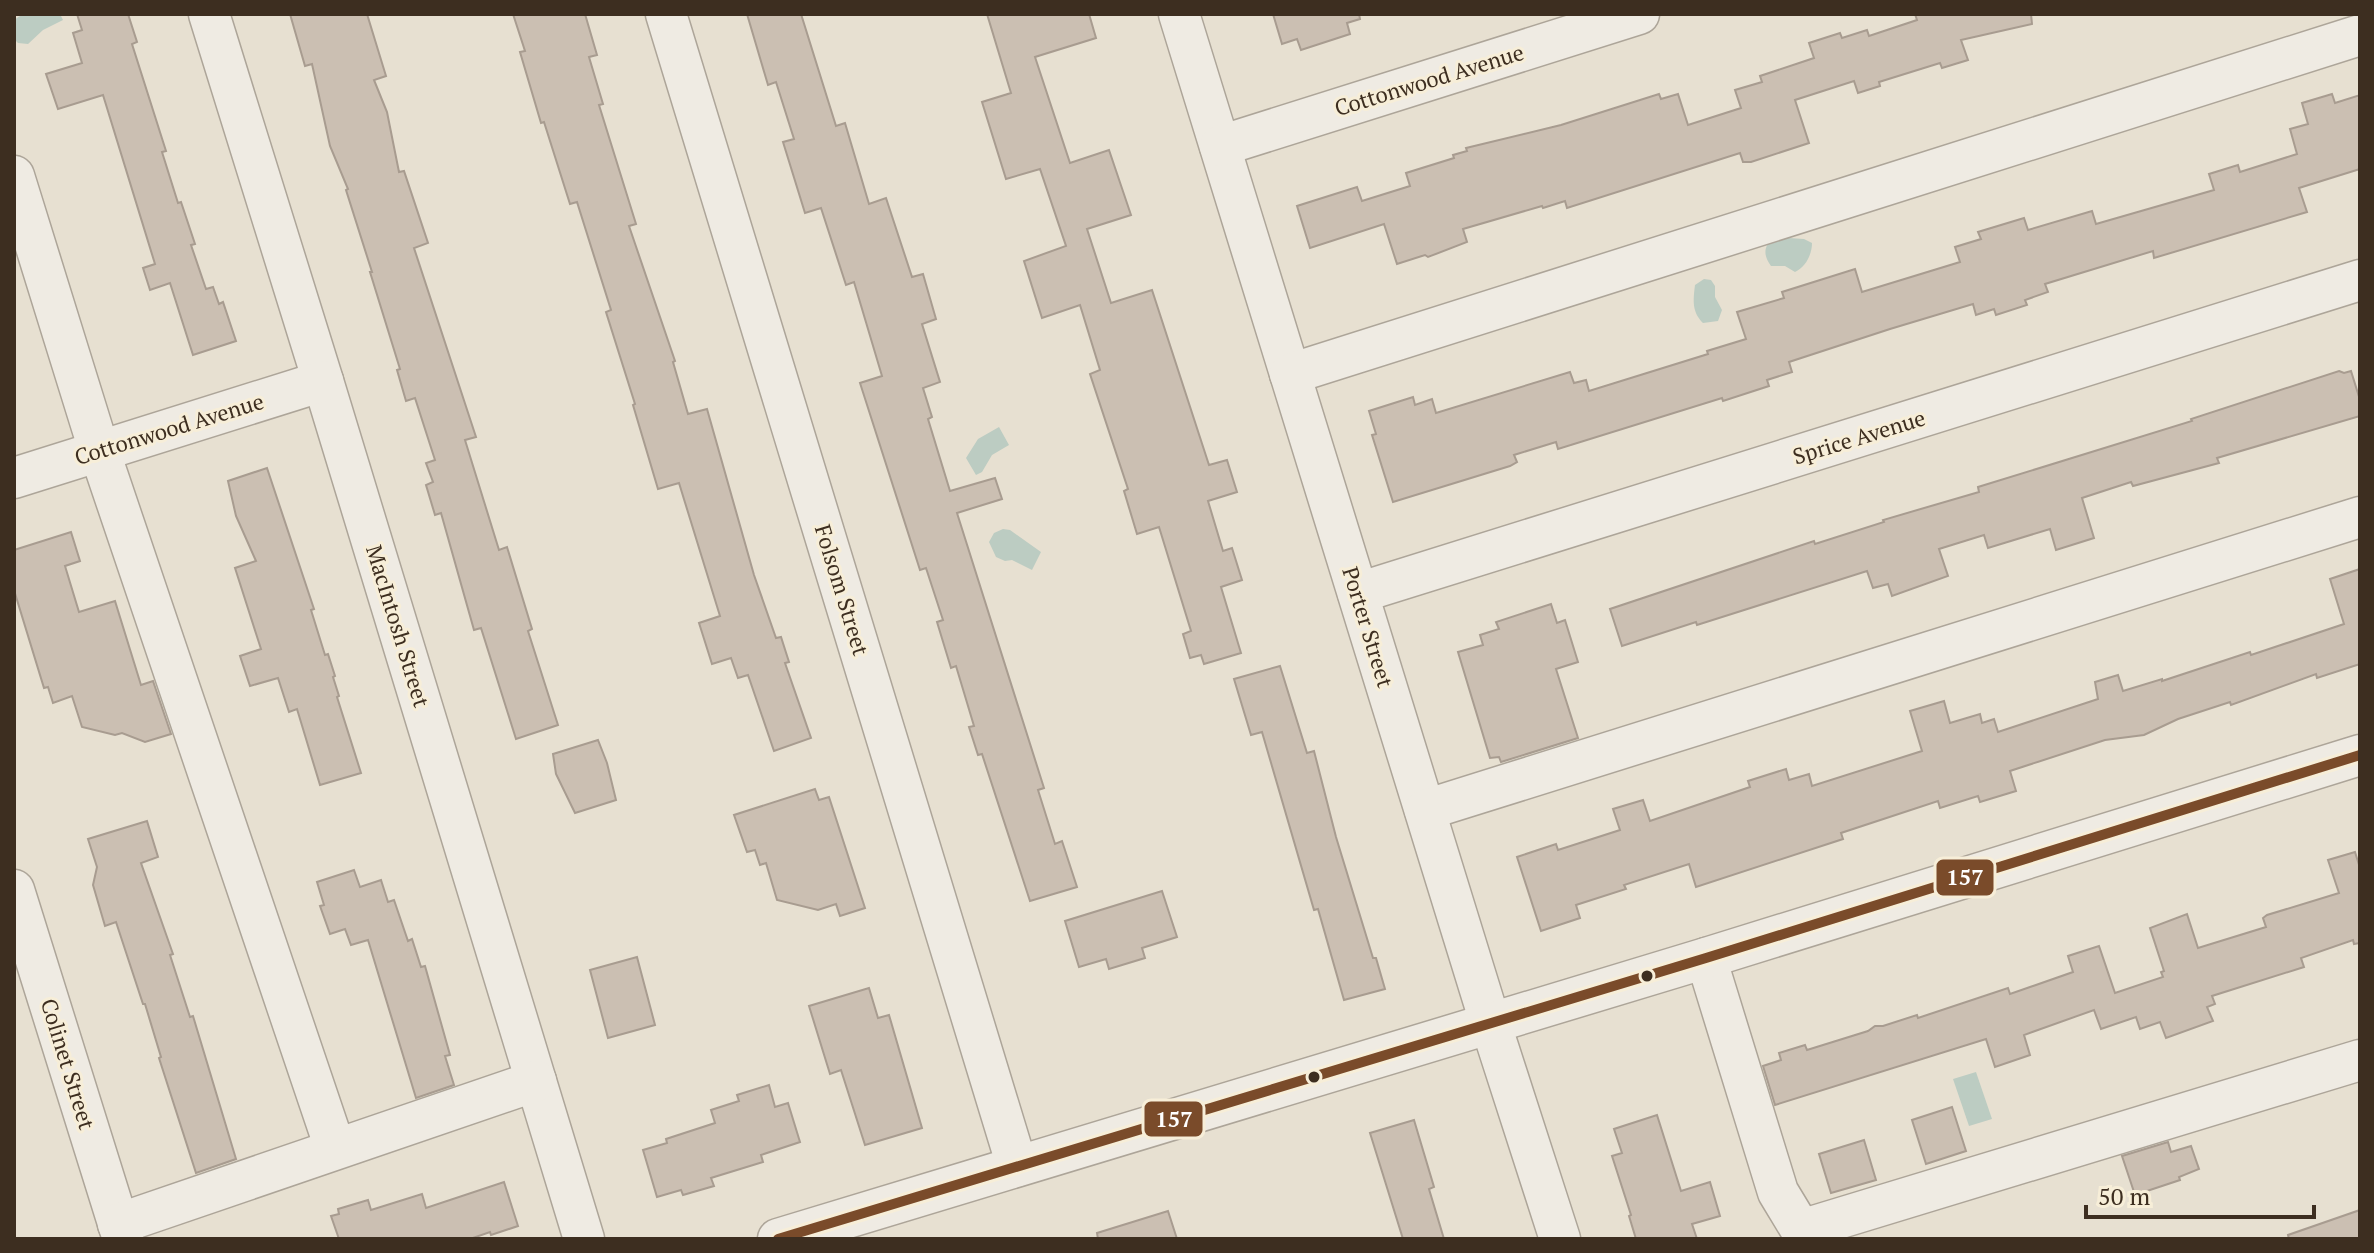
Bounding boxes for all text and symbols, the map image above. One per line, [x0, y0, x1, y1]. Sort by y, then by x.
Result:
street label: Cottonwood Avenue [1331, 37, 1527, 122]
street label: Cottonwood Avenue [71, 386, 267, 471]
street label: Sprice Avenue [1789, 403, 1929, 470]
street label: Folsom Street [809, 521, 876, 659]
street label: MacIntosh Street [360, 541, 437, 710]
street label: Porter Street [1336, 563, 1401, 691]
line badge: 157 [1935, 858, 1995, 897]
text: 157 [1946, 862, 1984, 891]
unlabelled marker [1639, 968, 1655, 984]
street label: Colinet Street [35, 995, 102, 1133]
unlabelled marker [1306, 1069, 1322, 1085]
line badge: 157 [1143, 1100, 1204, 1138]
text: 157 [1155, 1104, 1193, 1133]
scale bar [2086, 1169, 2314, 1219]
text: 50 m [2098, 1180, 2150, 1212]

